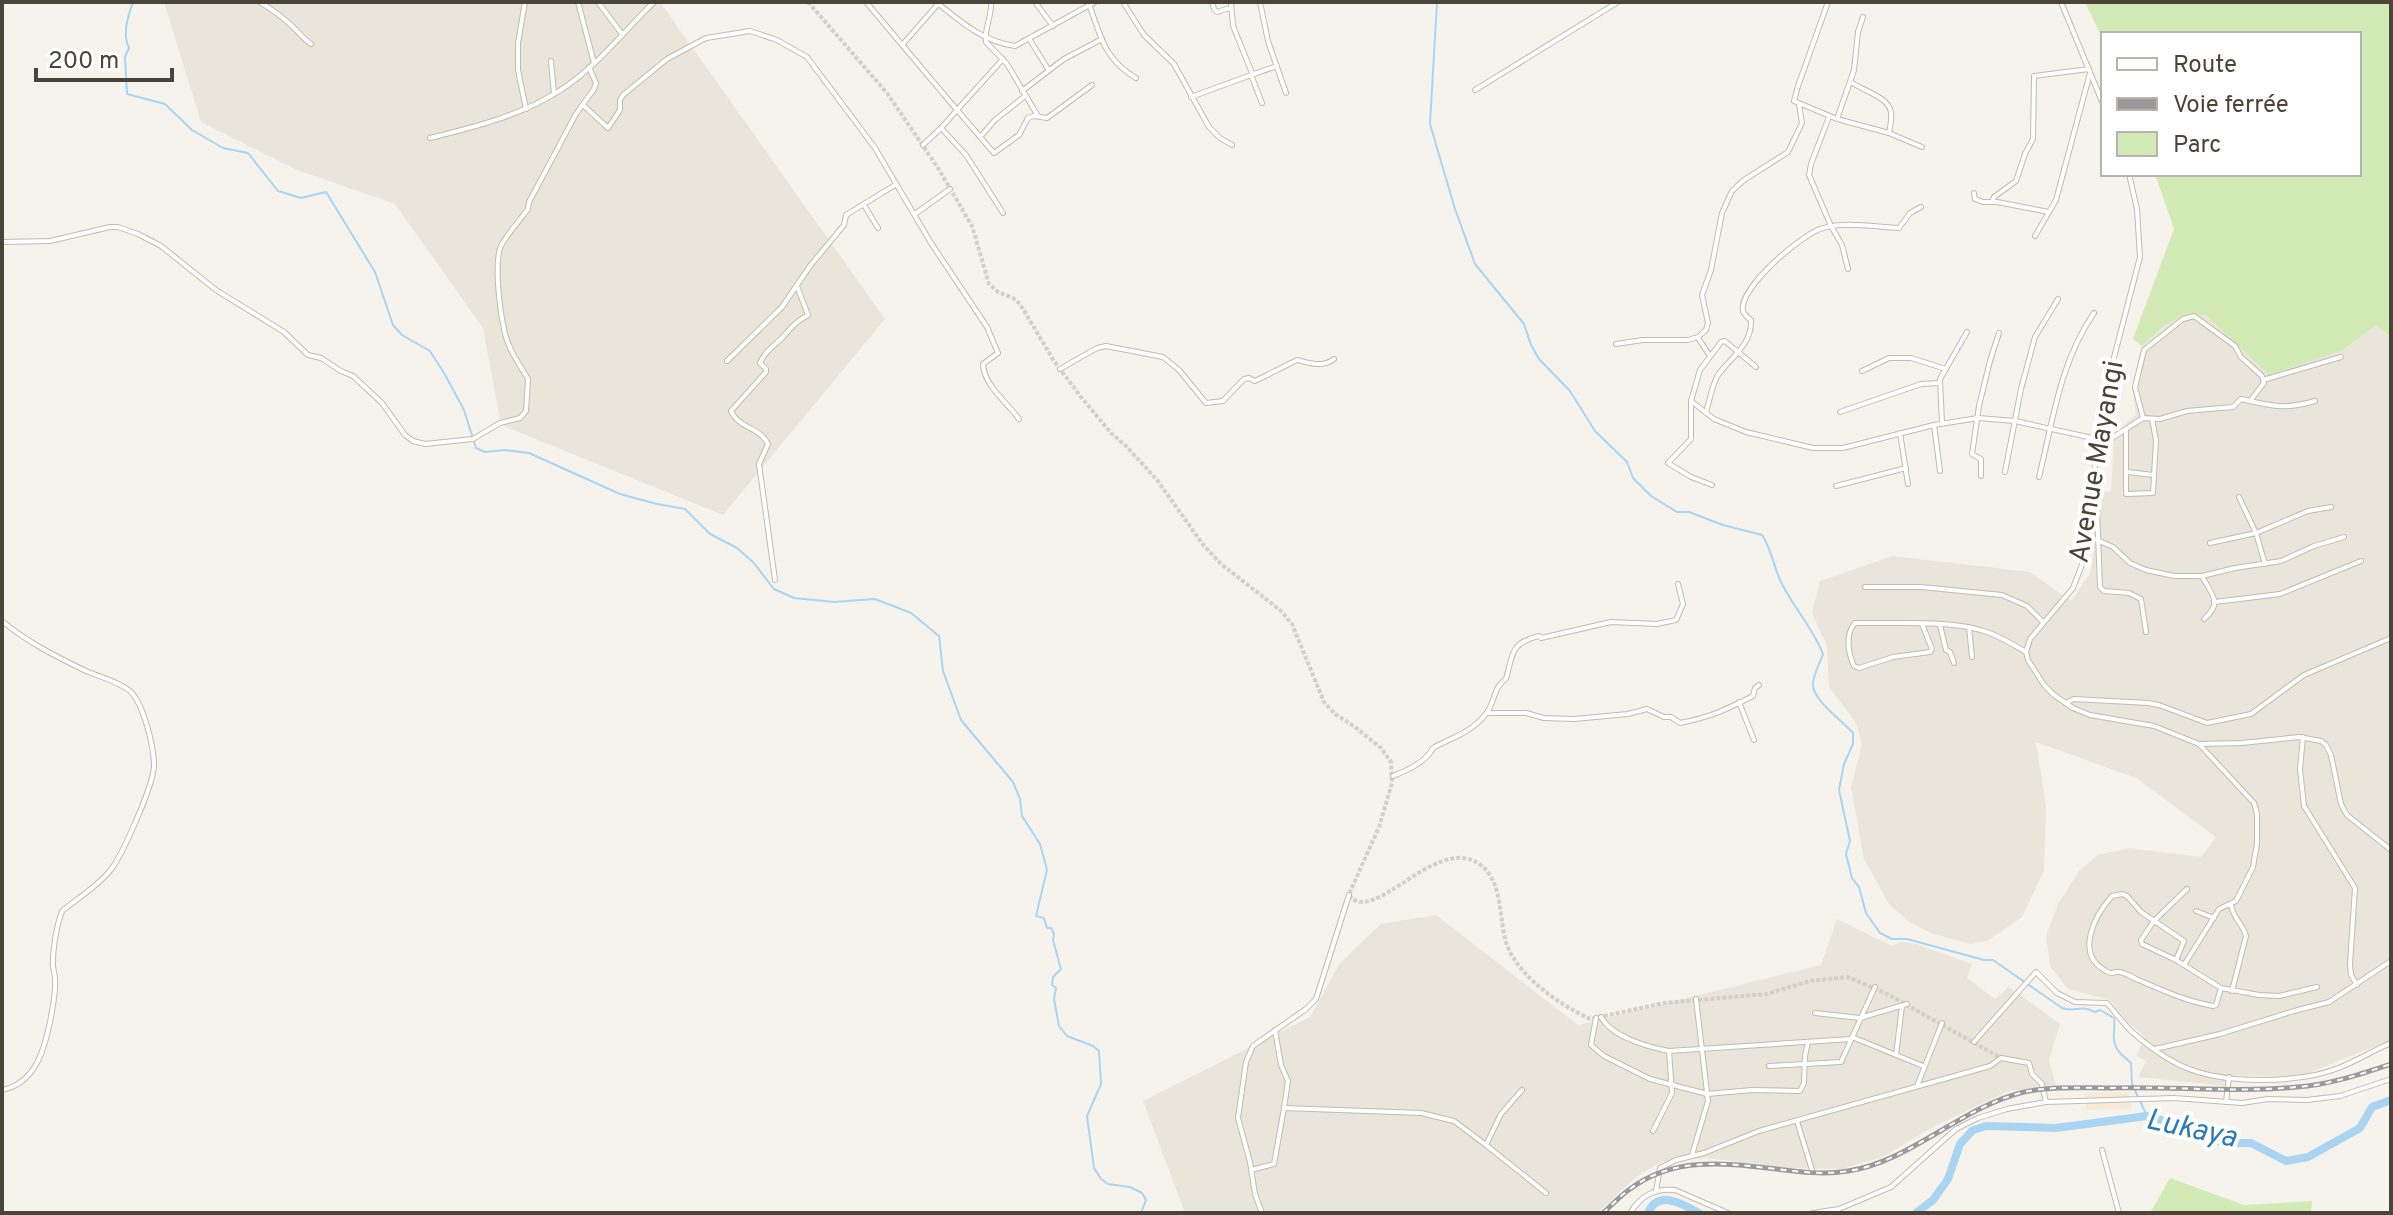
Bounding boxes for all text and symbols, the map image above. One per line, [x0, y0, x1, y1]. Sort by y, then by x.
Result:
scale bar [36, 32, 172, 82]
legend [2101, 32, 2361, 176]
text: 200 m [48, 47, 119, 77]
text: Route [2173, 51, 2237, 81]
text: Voie ferrée [2173, 91, 2289, 121]
text: Parc [2173, 131, 2221, 161]
street label: Avenue Mayangi [2062, 358, 2134, 566]
water label: Lukaya [2142, 1102, 2240, 1158]

